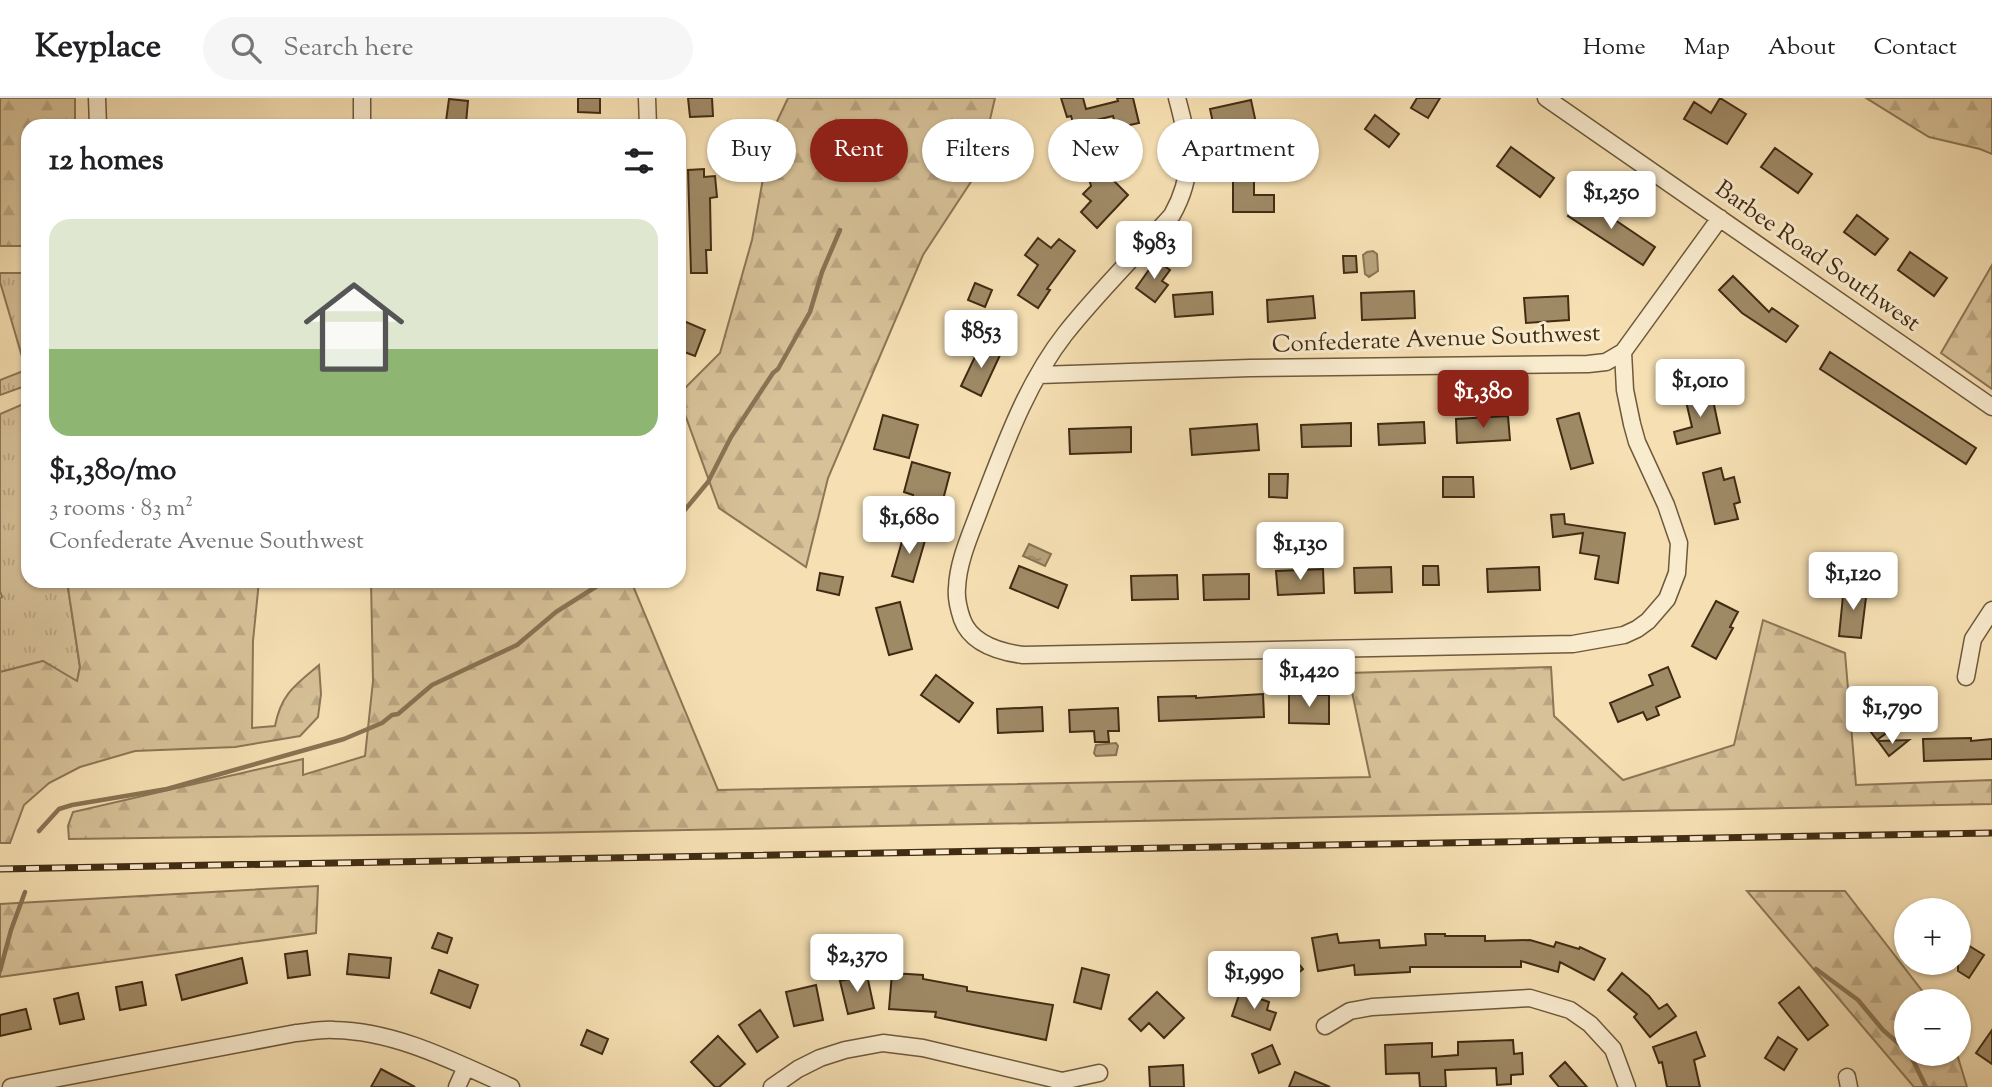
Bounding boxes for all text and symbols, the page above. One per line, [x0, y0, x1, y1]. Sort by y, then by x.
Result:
search box [203, 17, 693, 80]
text: Keyplace [35, 24, 161, 72]
icon: search [227, 29, 265, 67]
text: Search here [283, 30, 414, 67]
text: Home [1583, 31, 1646, 65]
text: Map [1684, 31, 1730, 65]
text: About [1768, 31, 1835, 65]
text: Contact [1873, 31, 1957, 65]
chip: Buy [707, 119, 796, 182]
chip: Rent [810, 119, 908, 182]
chip: Filters [922, 119, 1034, 182]
chip: New [1048, 119, 1143, 182]
chip: Apartment [1157, 119, 1319, 182]
text: 12 homes [49, 140, 164, 183]
icon: filters [620, 142, 658, 180]
pin: $1,250 [1554, 172, 1668, 231]
street label: Barbee Road Southwest [1707, 173, 1927, 341]
text: $1,250 [1583, 177, 1639, 210]
pin: $983 [1113, 222, 1195, 281]
text: $983 [1132, 227, 1176, 260]
icon: home [291, 264, 417, 390]
pin: $853 [940, 310, 1022, 370]
text: $853 [961, 316, 1001, 349]
street label: Confederate Avenue Southwest [1271, 317, 1601, 363]
pin: $1,010 [1643, 360, 1757, 419]
text: $1,010 [1672, 365, 1728, 398]
pin: $1,380 [1426, 370, 1540, 430]
text: $1,380 [1454, 376, 1512, 409]
text: $1,380/mo [49, 450, 176, 493]
text: 3 rooms · 83 m² [49, 493, 193, 526]
pin: $1,680 [852, 496, 966, 556]
text: $1,680 [879, 502, 939, 535]
pin: $1,130 [1243, 522, 1357, 582]
text: Confederate Avenue Southwest [49, 526, 364, 559]
text: $1,130 [1273, 528, 1327, 561]
pin: $1,120 [1796, 552, 1910, 612]
text: $1,120 [1825, 558, 1881, 591]
pin: $1,420 [1252, 650, 1366, 709]
text: $1,420 [1279, 655, 1339, 688]
pin: $1,790 [1835, 686, 1949, 746]
text: $1,790 [1862, 692, 1922, 725]
map controls [1894, 898, 1971, 1066]
button: + [1894, 898, 1971, 975]
pin: $2,370 [800, 934, 914, 994]
text: $2,370 [826, 940, 888, 973]
pin: $1,990 [1197, 951, 1311, 1011]
text: $1,990 [1224, 957, 1284, 990]
button: − [1894, 989, 1971, 1066]

